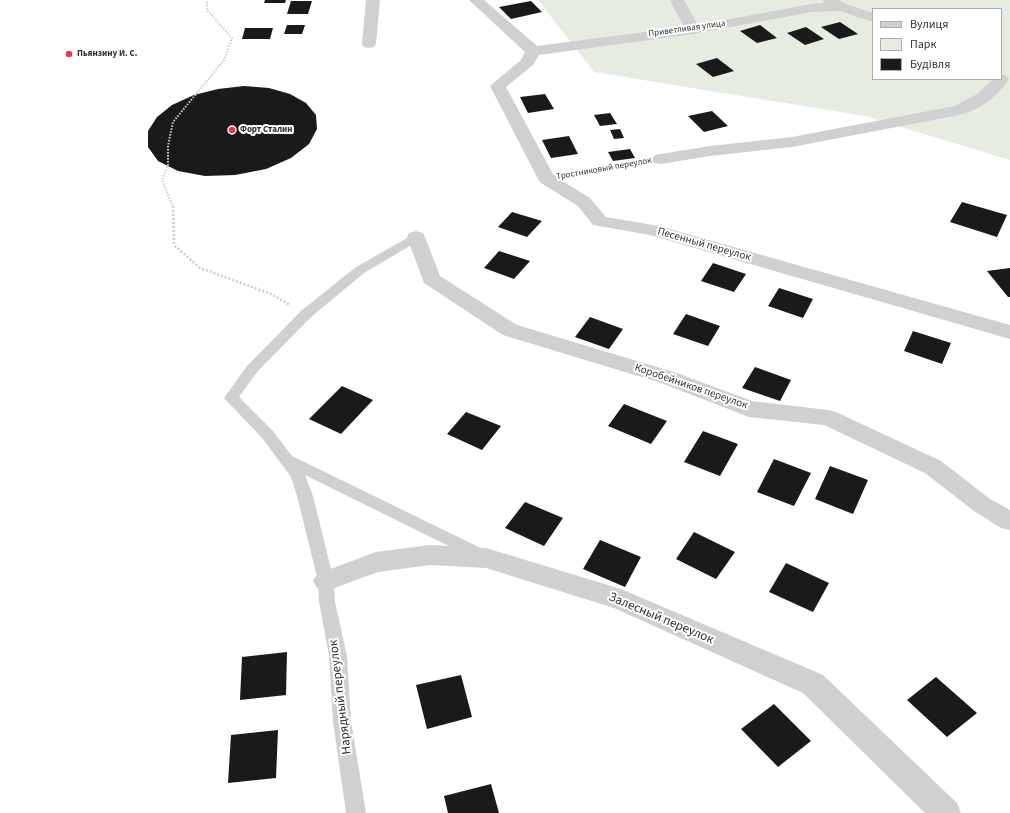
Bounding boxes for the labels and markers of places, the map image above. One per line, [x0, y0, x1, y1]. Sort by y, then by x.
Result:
marker: Пьянзину И. С. [64, 49, 74, 59]
place label: Пьянзину И. С. [77, 49, 137, 59]
marker: Форт Сталин [227, 125, 237, 135]
place label: Форт Сталин [240, 125, 293, 135]

